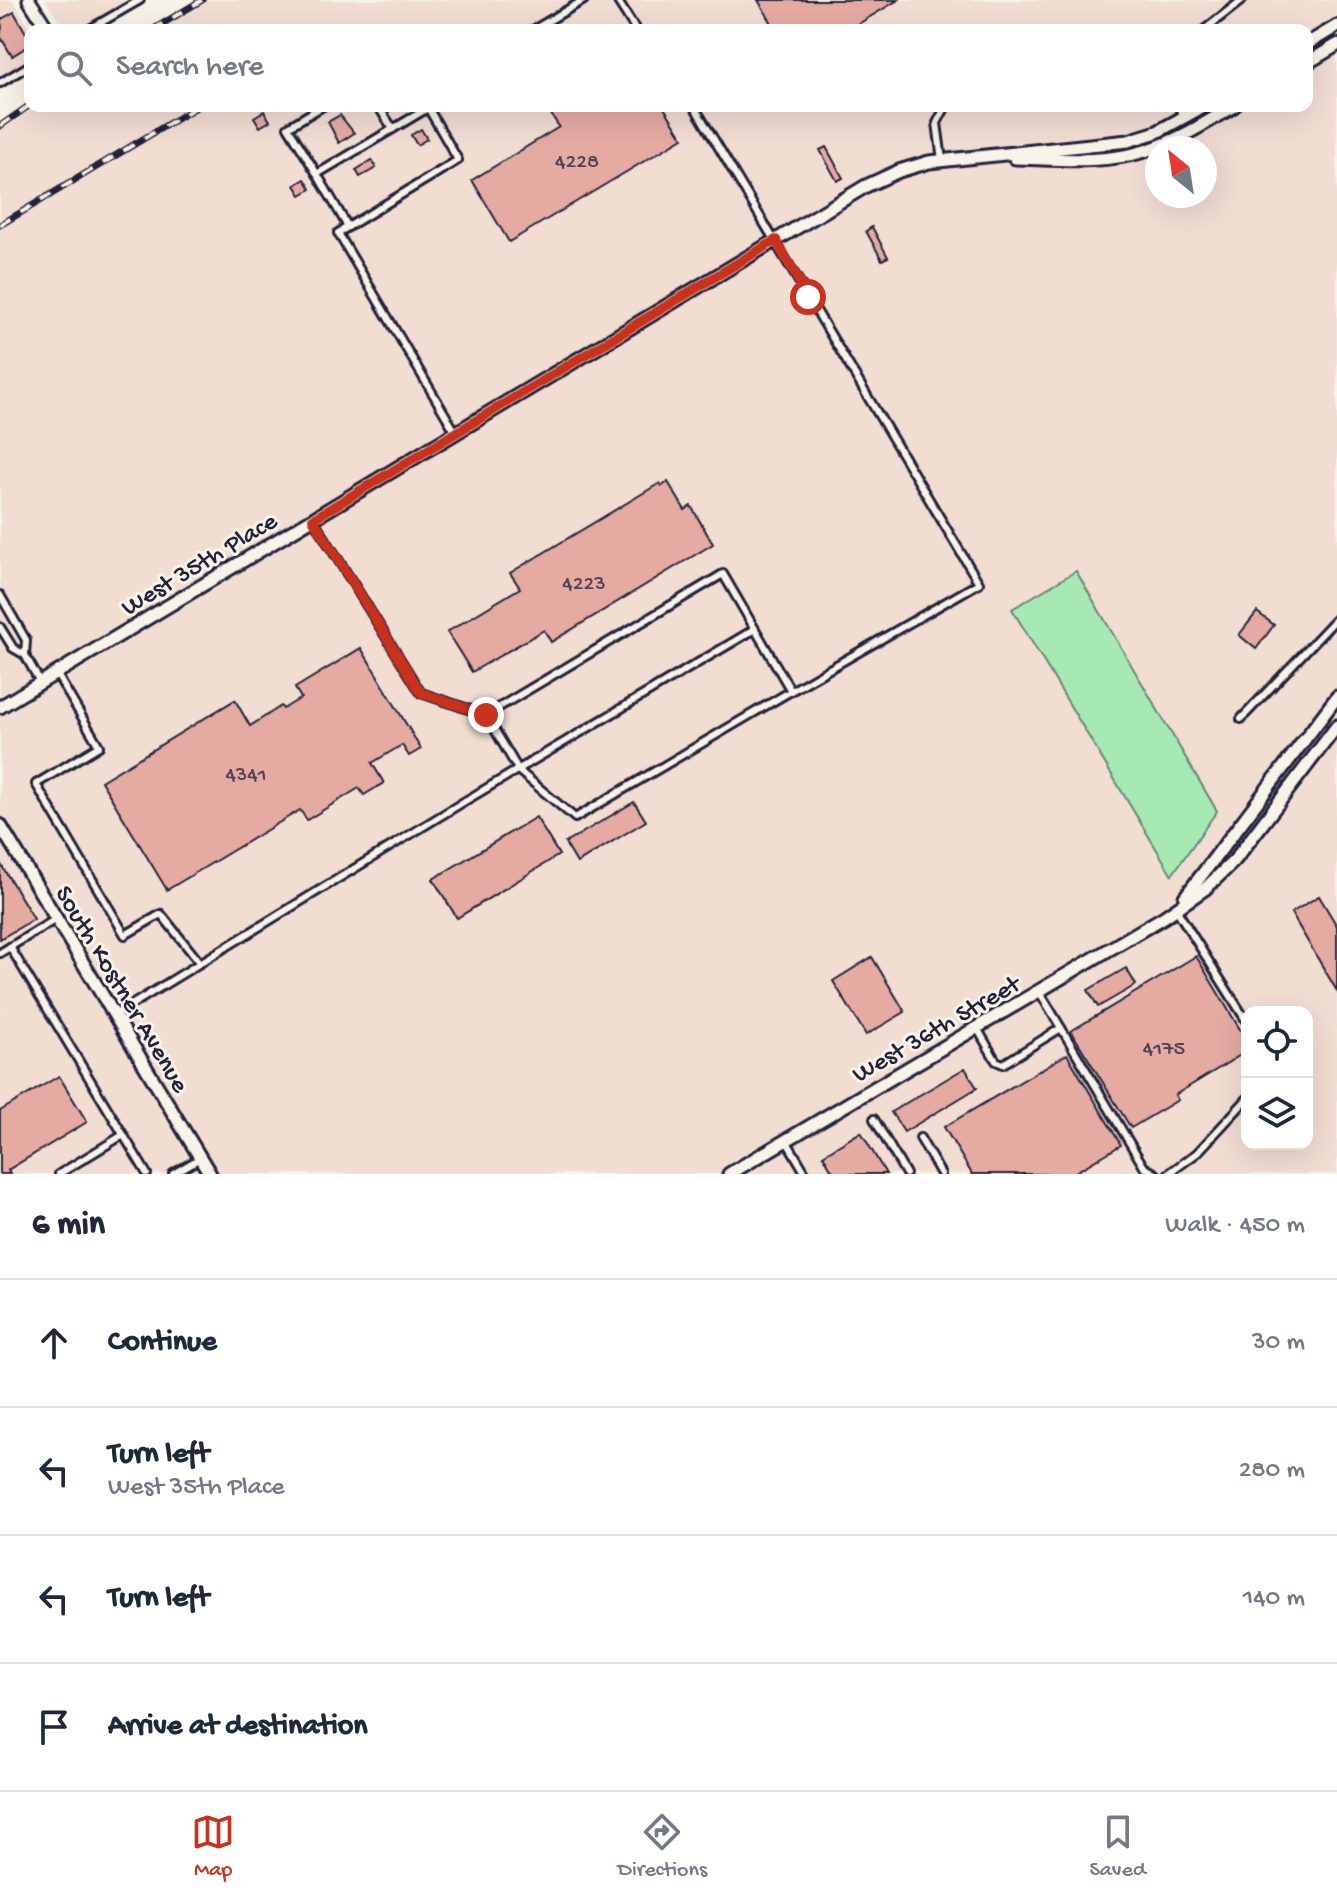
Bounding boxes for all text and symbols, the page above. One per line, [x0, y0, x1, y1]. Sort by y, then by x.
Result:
search box [24, 24, 1313, 112]
icon: search [52, 46, 96, 90]
text: Search here [116, 51, 264, 86]
north arrow [1145, 136, 1217, 208]
house number: 4228 [555, 150, 599, 176]
route start [790, 279, 826, 315]
street label: West 35th Place [117, 507, 284, 625]
house number: 4223 [562, 572, 606, 598]
route end [468, 697, 504, 733]
house number: 4341 [225, 763, 267, 789]
street label: South Kostner Avenue [46, 881, 194, 1100]
street label: West 36th Street [848, 969, 1029, 1091]
map controls [1241, 1006, 1313, 1150]
button: locate [1241, 1006, 1313, 1078]
house number: 4175 [1143, 1037, 1185, 1063]
button: layers [1241, 1078, 1313, 1150]
text: 6 min [32, 1206, 105, 1246]
text: Walk · 450 m [1165, 1211, 1305, 1242]
icon: ahead [32, 1321, 76, 1365]
text: Continue [108, 1326, 217, 1361]
text: 30 m [1252, 1328, 1305, 1359]
text: Turn left [108, 1438, 209, 1473]
icon: left [32, 1449, 76, 1493]
text: 280 m [1239, 1456, 1305, 1487]
text: West 35th Place [108, 1473, 285, 1504]
icon: left [32, 1577, 76, 1621]
text: Turn left [108, 1582, 209, 1617]
text: 140 m [1243, 1584, 1305, 1615]
icon: arrive [32, 1705, 76, 1749]
text: Arrive at destination [108, 1710, 368, 1745]
tab: Map [191, 1810, 235, 1884]
tab: Directions [618, 1810, 707, 1884]
tab: Saved [1089, 1810, 1146, 1884]

